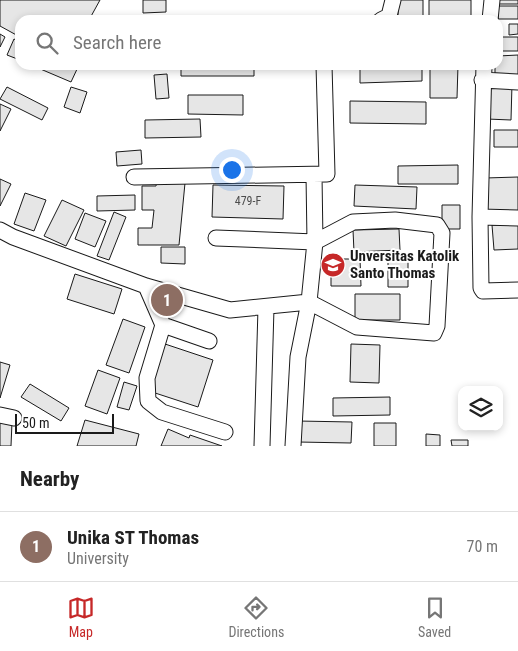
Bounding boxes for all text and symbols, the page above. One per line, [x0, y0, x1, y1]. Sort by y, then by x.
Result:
search box [15, 15, 503, 70]
icon: search [33, 29, 61, 57]
text: Search here [73, 31, 161, 54]
your location [219, 157, 245, 183]
house number: 479-F [235, 194, 261, 208]
place label: Unversitas Katolik Santo Thomas [350, 247, 460, 282]
school or university icon: Unversitas Katolik Santo Thomas [320, 252, 346, 278]
pin: 1 [151, 281, 183, 319]
map controls [458, 386, 503, 431]
button: layers [458, 386, 503, 431]
scale bar [15, 411, 114, 434]
text: 50 m [22, 415, 50, 431]
text: Nearby [20, 467, 79, 491]
text: Unika ST Thomas [67, 526, 199, 549]
text: 1 [32, 537, 40, 556]
text: 70 m [466, 537, 498, 556]
text: University [67, 549, 129, 568]
tab: Map [67, 594, 95, 640]
tab: Directions [228, 594, 284, 640]
tab: Saved [418, 594, 451, 640]

